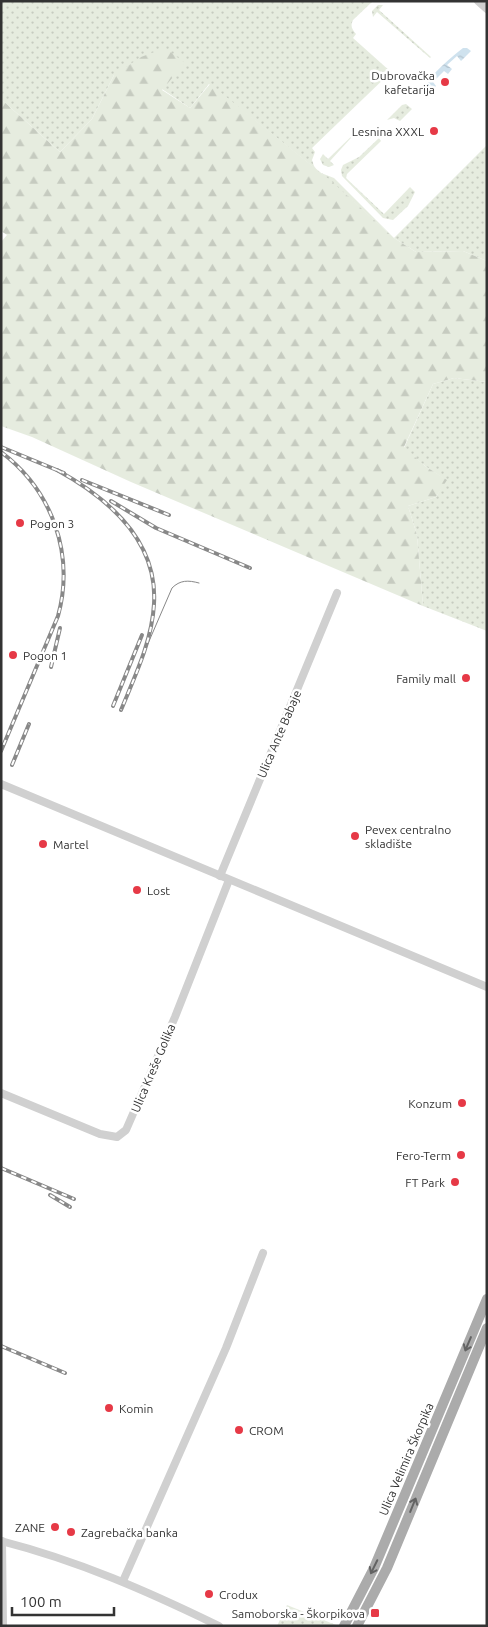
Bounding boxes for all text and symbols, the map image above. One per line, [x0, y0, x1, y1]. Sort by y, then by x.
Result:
place label: Dubrovačka kafetarija [371, 69, 435, 96]
marker: Dubrovačka kafetarija [439, 76, 451, 88]
place label: Lesnina XXXL [352, 125, 424, 138]
marker: Lesnina XXXL [428, 125, 440, 137]
marker: Pogon 3 [14, 517, 26, 529]
place label: Pogon 3 [30, 517, 74, 530]
marker: Pogon 1 [7, 649, 19, 661]
place label: Pogon 1 [23, 649, 67, 662]
place label: Family mall [396, 672, 456, 685]
marker: Family mall [460, 672, 472, 684]
street label: Ulica Ante Babaje [255, 688, 303, 780]
place label: Pevex centralno skladište [365, 823, 451, 850]
marker: Pevex centralno skladište [349, 830, 361, 842]
marker: Martel [37, 838, 49, 850]
place label: Martel [53, 838, 89, 851]
marker: Lost [131, 884, 143, 896]
place label: Lost [147, 884, 170, 897]
street label: Ulica Kreše Golika [128, 1022, 178, 1114]
place label: Konzum [408, 1097, 452, 1110]
marker: Konzum [456, 1097, 468, 1109]
place label: Fero-Term [396, 1149, 451, 1162]
marker: Fero-Term [455, 1149, 467, 1161]
place label: FT Park [405, 1176, 445, 1189]
marker: FT Park [449, 1176, 461, 1188]
one-way arrow [462, 1336, 472, 1351]
street label: Ulica Velimira Škorpika [376, 1401, 436, 1517]
marker: Komin [103, 1402, 115, 1414]
place label: Komin [119, 1402, 153, 1415]
marker: CROM [233, 1424, 245, 1436]
place label: CROM [249, 1424, 284, 1437]
one-way arrow [409, 1498, 418, 1513]
place label: ZANE [15, 1521, 45, 1534]
marker: ZANE [49, 1521, 61, 1533]
marker: Zagrebačka banka [65, 1526, 77, 1538]
place label: Zagrebačka banka [81, 1526, 178, 1539]
one-way arrow [369, 1560, 379, 1575]
scale bar [12, 1584, 115, 1616]
marker: Crodux [203, 1588, 215, 1600]
place label: Crodux [219, 1588, 258, 1601]
text: 100 m [20, 1593, 62, 1610]
place label: Samoborska - Škorpikova [232, 1607, 365, 1620]
marker: Samoborska - Škorpikova [369, 1607, 381, 1619]

